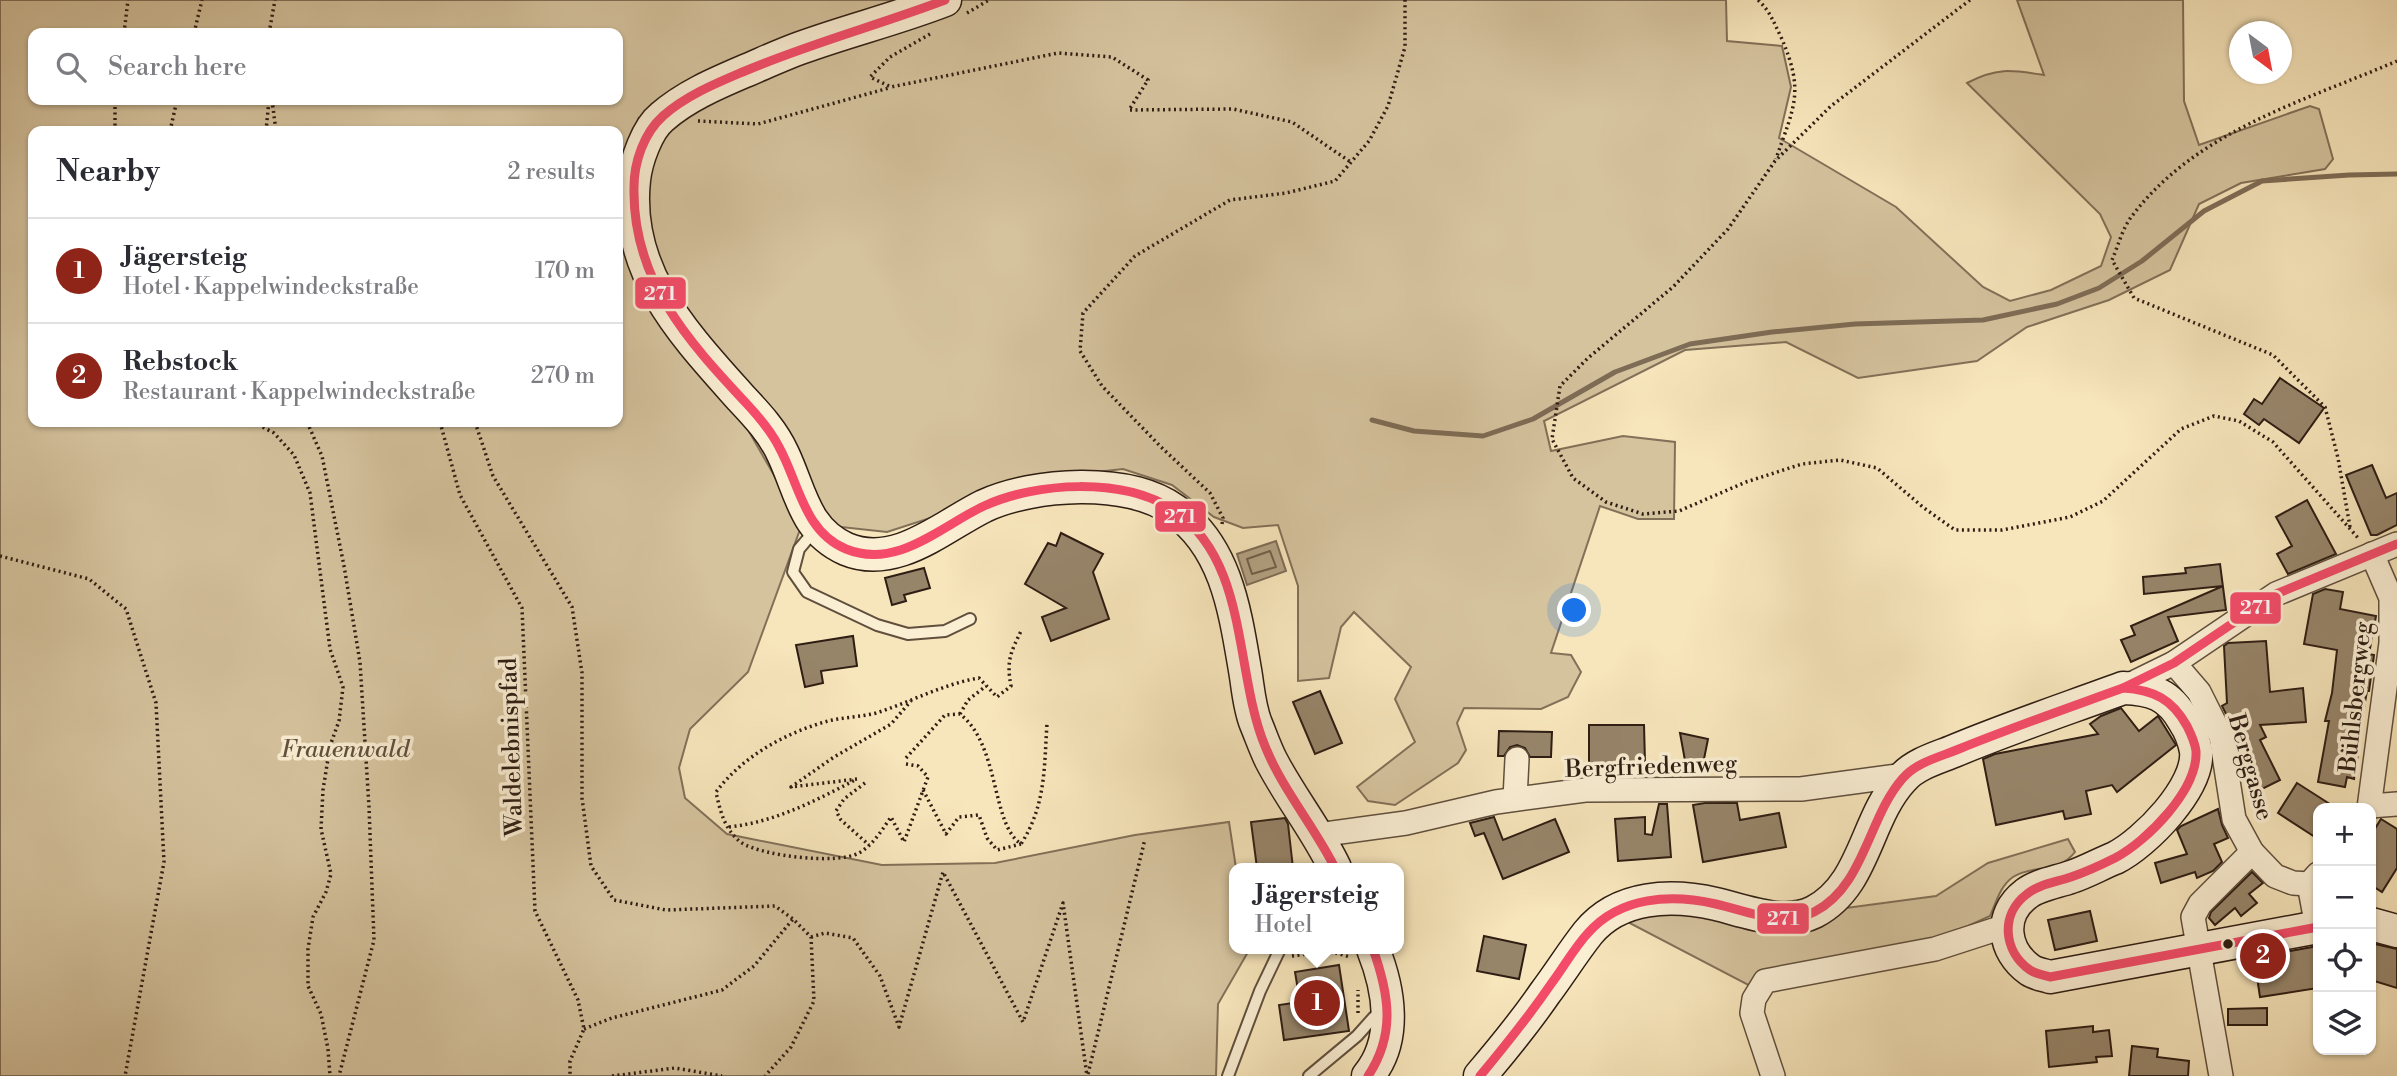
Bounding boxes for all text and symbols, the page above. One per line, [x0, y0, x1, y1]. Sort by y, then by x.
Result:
north arrow [2229, 21, 2292, 84]
search box [28, 28, 623, 105]
icon: search [52, 48, 90, 86]
text: Search here [108, 51, 247, 83]
text: Nearby [56, 153, 160, 191]
text: 2 results [508, 158, 595, 186]
text: Jägersteig [123, 241, 247, 273]
text: 1 [73, 257, 85, 285]
text: 170 m [535, 257, 595, 285]
text: Hotel · Kappelwindeckstraße [123, 273, 419, 301]
line badge: 271 [634, 276, 687, 310]
text: 271 [644, 282, 676, 306]
text: Rebstock [123, 346, 238, 378]
text: 2 [72, 362, 86, 390]
text: 270 m [531, 362, 595, 390]
text: Restaurant · Kappelwindeckstraße [123, 378, 476, 406]
line badge: 271 [1154, 500, 1207, 533]
text: 271 [1164, 505, 1196, 529]
line badge: 271 [2229, 591, 2282, 625]
your location [1557, 593, 1591, 627]
text: 271 [2240, 596, 2272, 620]
street label: Bühlsbergweg [2333, 619, 2379, 775]
street label: Waldelebnispfad [494, 657, 530, 838]
street label: Berggasse [2220, 710, 2280, 824]
park label: Frauenwald [281, 735, 411, 765]
street label: Bergfriedenweg [1563, 749, 1738, 785]
map controls [2313, 803, 2376, 1055]
button: + [2313, 803, 2376, 866]
popup [1229, 863, 1404, 954]
button: − [2313, 866, 2376, 929]
text: Jägersteig [1255, 879, 1378, 911]
line badge: 271 [1756, 902, 1810, 935]
text: 271 [1767, 907, 1799, 931]
text: Hotel [1255, 911, 1312, 939]
button: locate [2313, 929, 2376, 992]
pin: 2 [2240, 930, 2286, 982]
unlabelled marker [2221, 937, 2235, 951]
pin: 1 [1294, 977, 1340, 1029]
button: layers [2313, 992, 2376, 1055]

